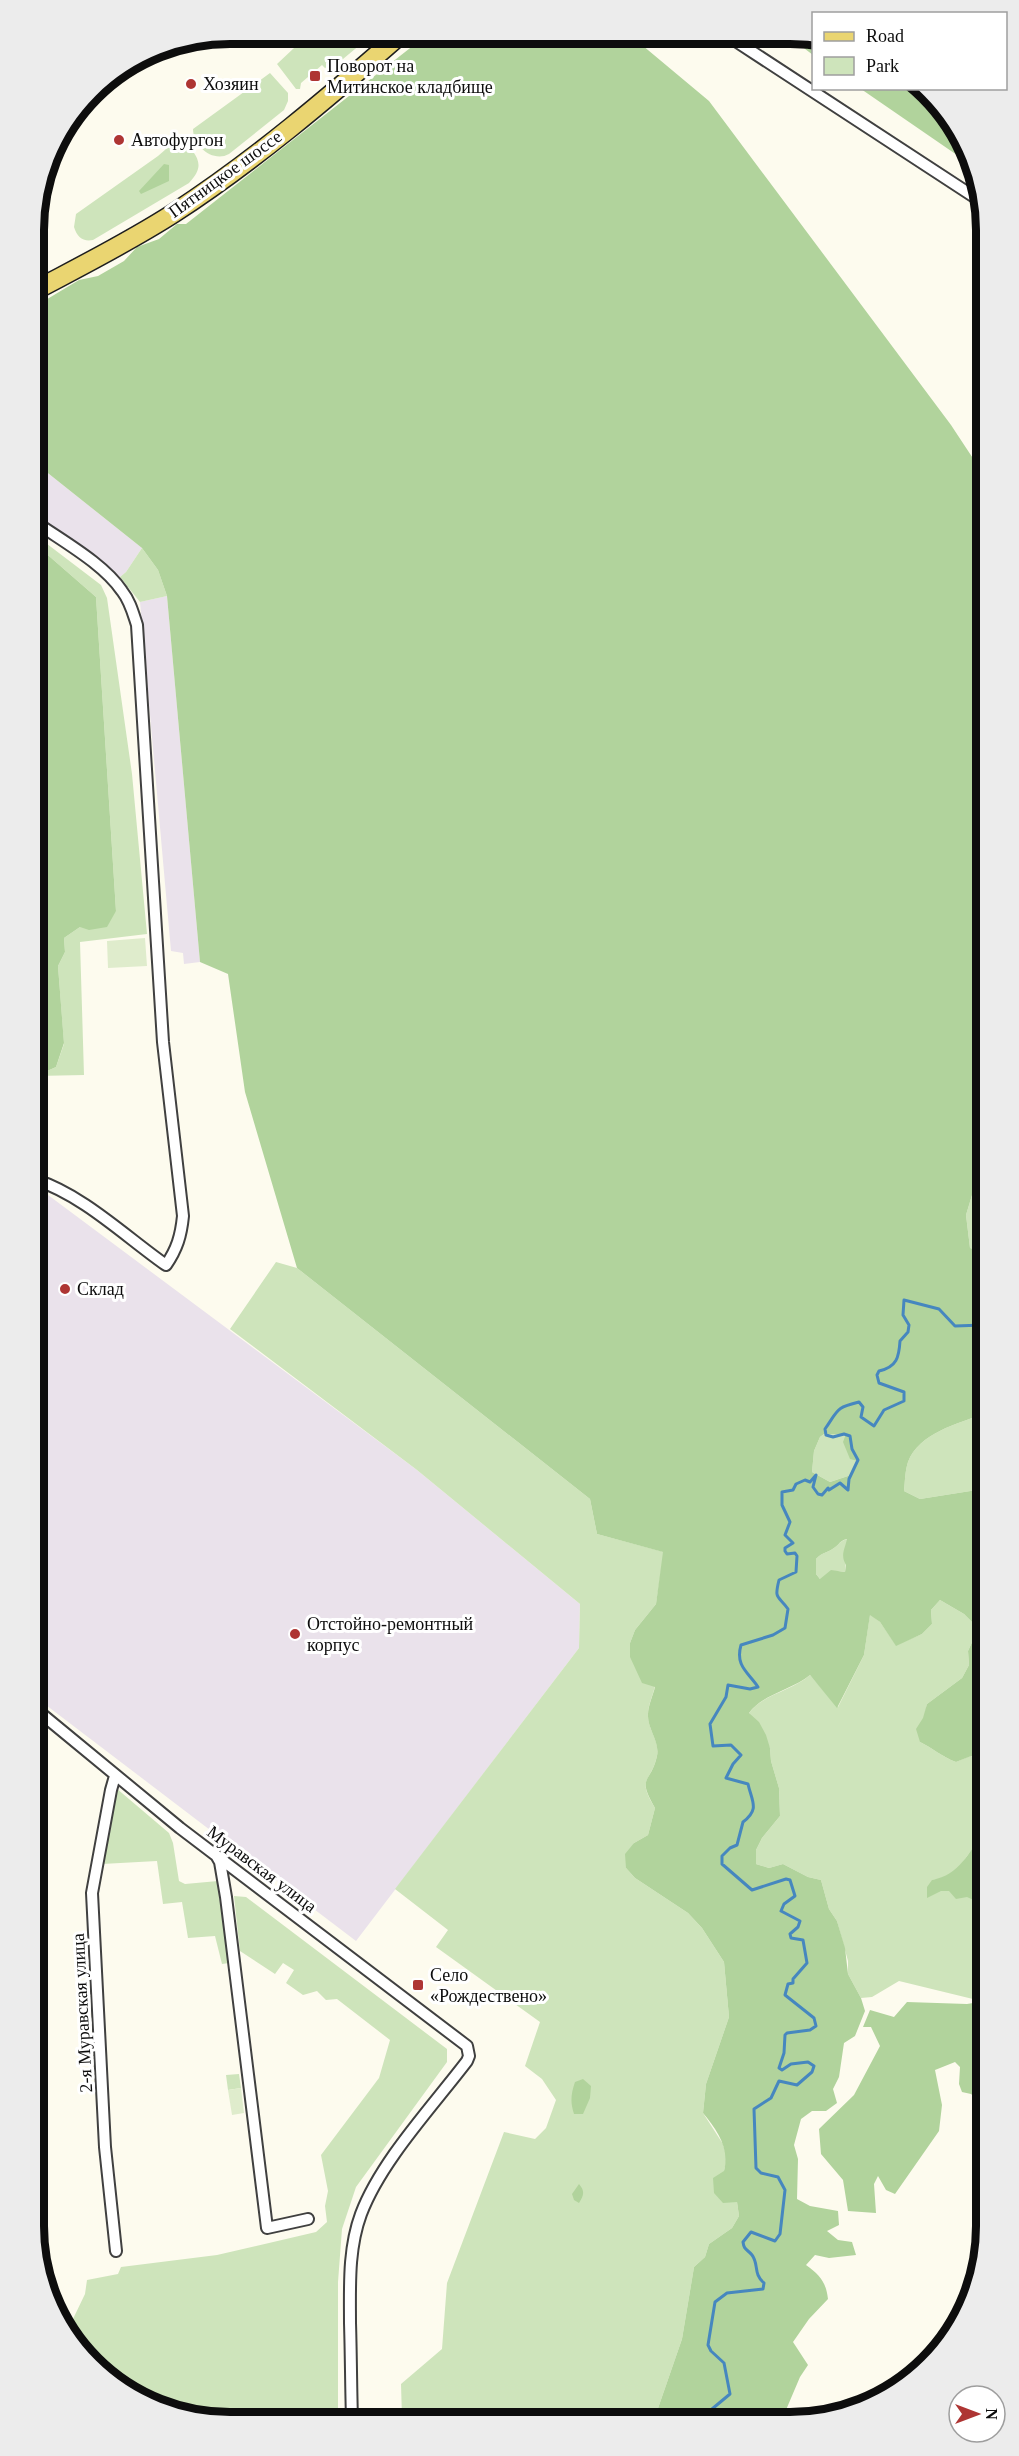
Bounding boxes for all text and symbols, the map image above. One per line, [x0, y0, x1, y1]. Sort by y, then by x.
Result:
legend [812, 12, 1007, 90]
text: Road [866, 26, 904, 46]
place label: Поворот на Митинское кладбище [327, 56, 493, 97]
text: Park [866, 56, 899, 76]
marker: Поворот на Митинское кладбище [308, 69, 322, 83]
place label: Хозяин [203, 74, 259, 94]
marker: Хозяин [184, 77, 198, 91]
street label: Пятницкое шоссе [164, 126, 286, 222]
place label: Автофургон [131, 130, 224, 150]
marker: Автофургон [112, 133, 126, 147]
place label: Склад [77, 1279, 124, 1299]
marker: Склад [58, 1282, 72, 1296]
place label: Отстойно-ремонтный корпус [307, 1614, 474, 1655]
marker: Отстойно-ремонтный корпус [288, 1627, 302, 1641]
street label: Муравская улица [203, 1821, 321, 1917]
street label: 2-я Муравская улица [68, 1933, 96, 2093]
place label: Село «Рождествено» [430, 1965, 547, 2006]
marker: Село «Рождествено» [411, 1978, 425, 1992]
north arrow [947, 2384, 1007, 2444]
text: N [983, 2408, 1000, 2420]

